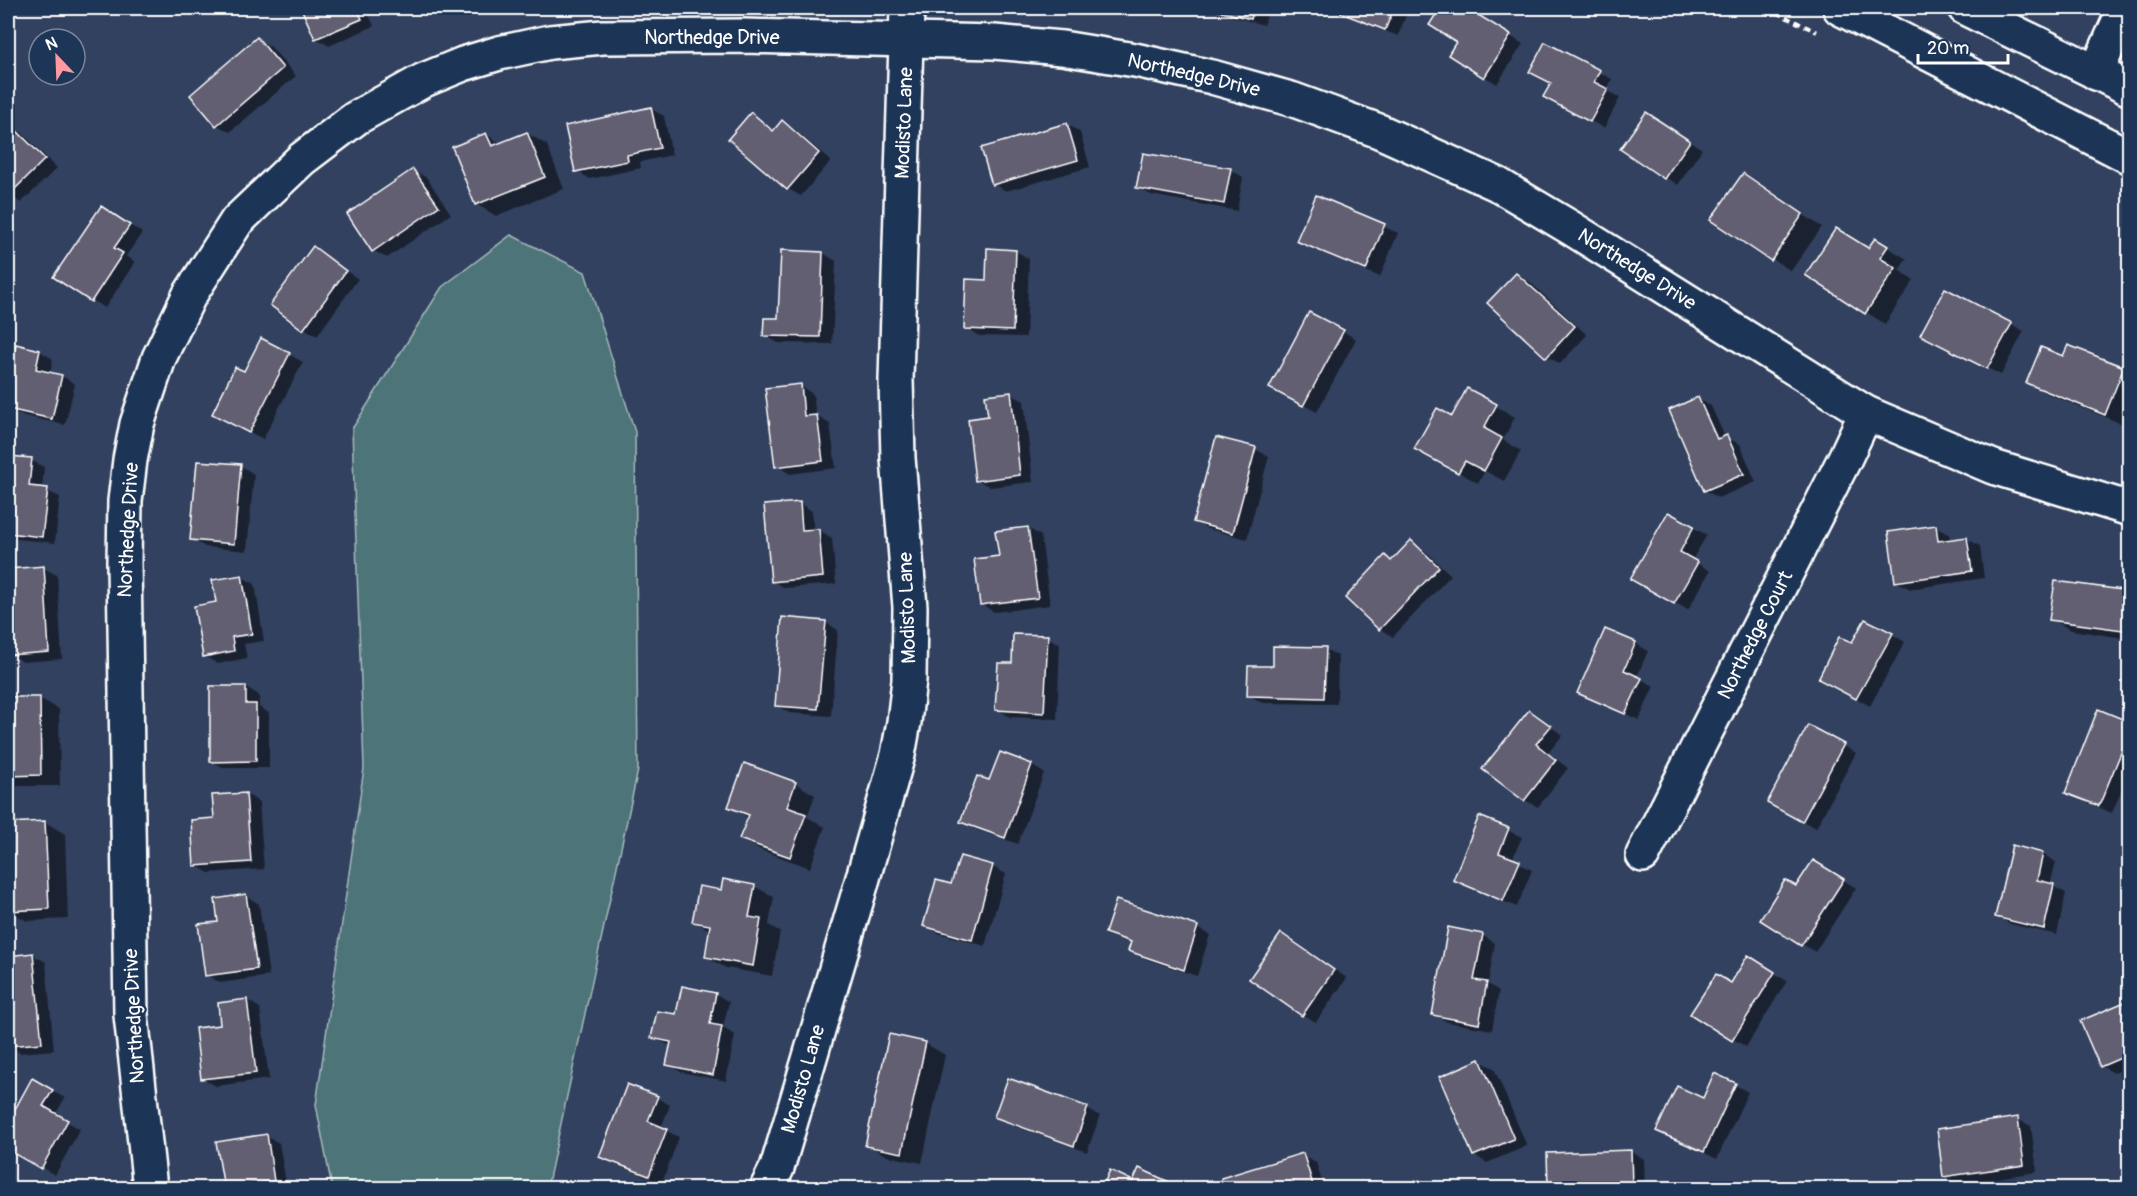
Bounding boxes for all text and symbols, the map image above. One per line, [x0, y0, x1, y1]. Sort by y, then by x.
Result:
street label: Northedge Drive [644, 25, 780, 50]
north arrow [27, 27, 87, 87]
scale bar [1918, 27, 2008, 65]
text: N [43, 33, 61, 55]
text: 20 m [1927, 37, 1969, 60]
street label: Northedge Drive [1125, 48, 1263, 102]
street label: Modisto Lane [890, 67, 918, 179]
street label: Northedge Drive [1573, 223, 1701, 316]
street label: Northedge Drive [112, 462, 144, 598]
street label: Modisto Lane [893, 552, 921, 664]
street label: Northedge Court [1712, 566, 1799, 703]
street label: Northedge Drive [118, 948, 150, 1084]
street label: Modisto Lane [776, 1022, 830, 1136]

